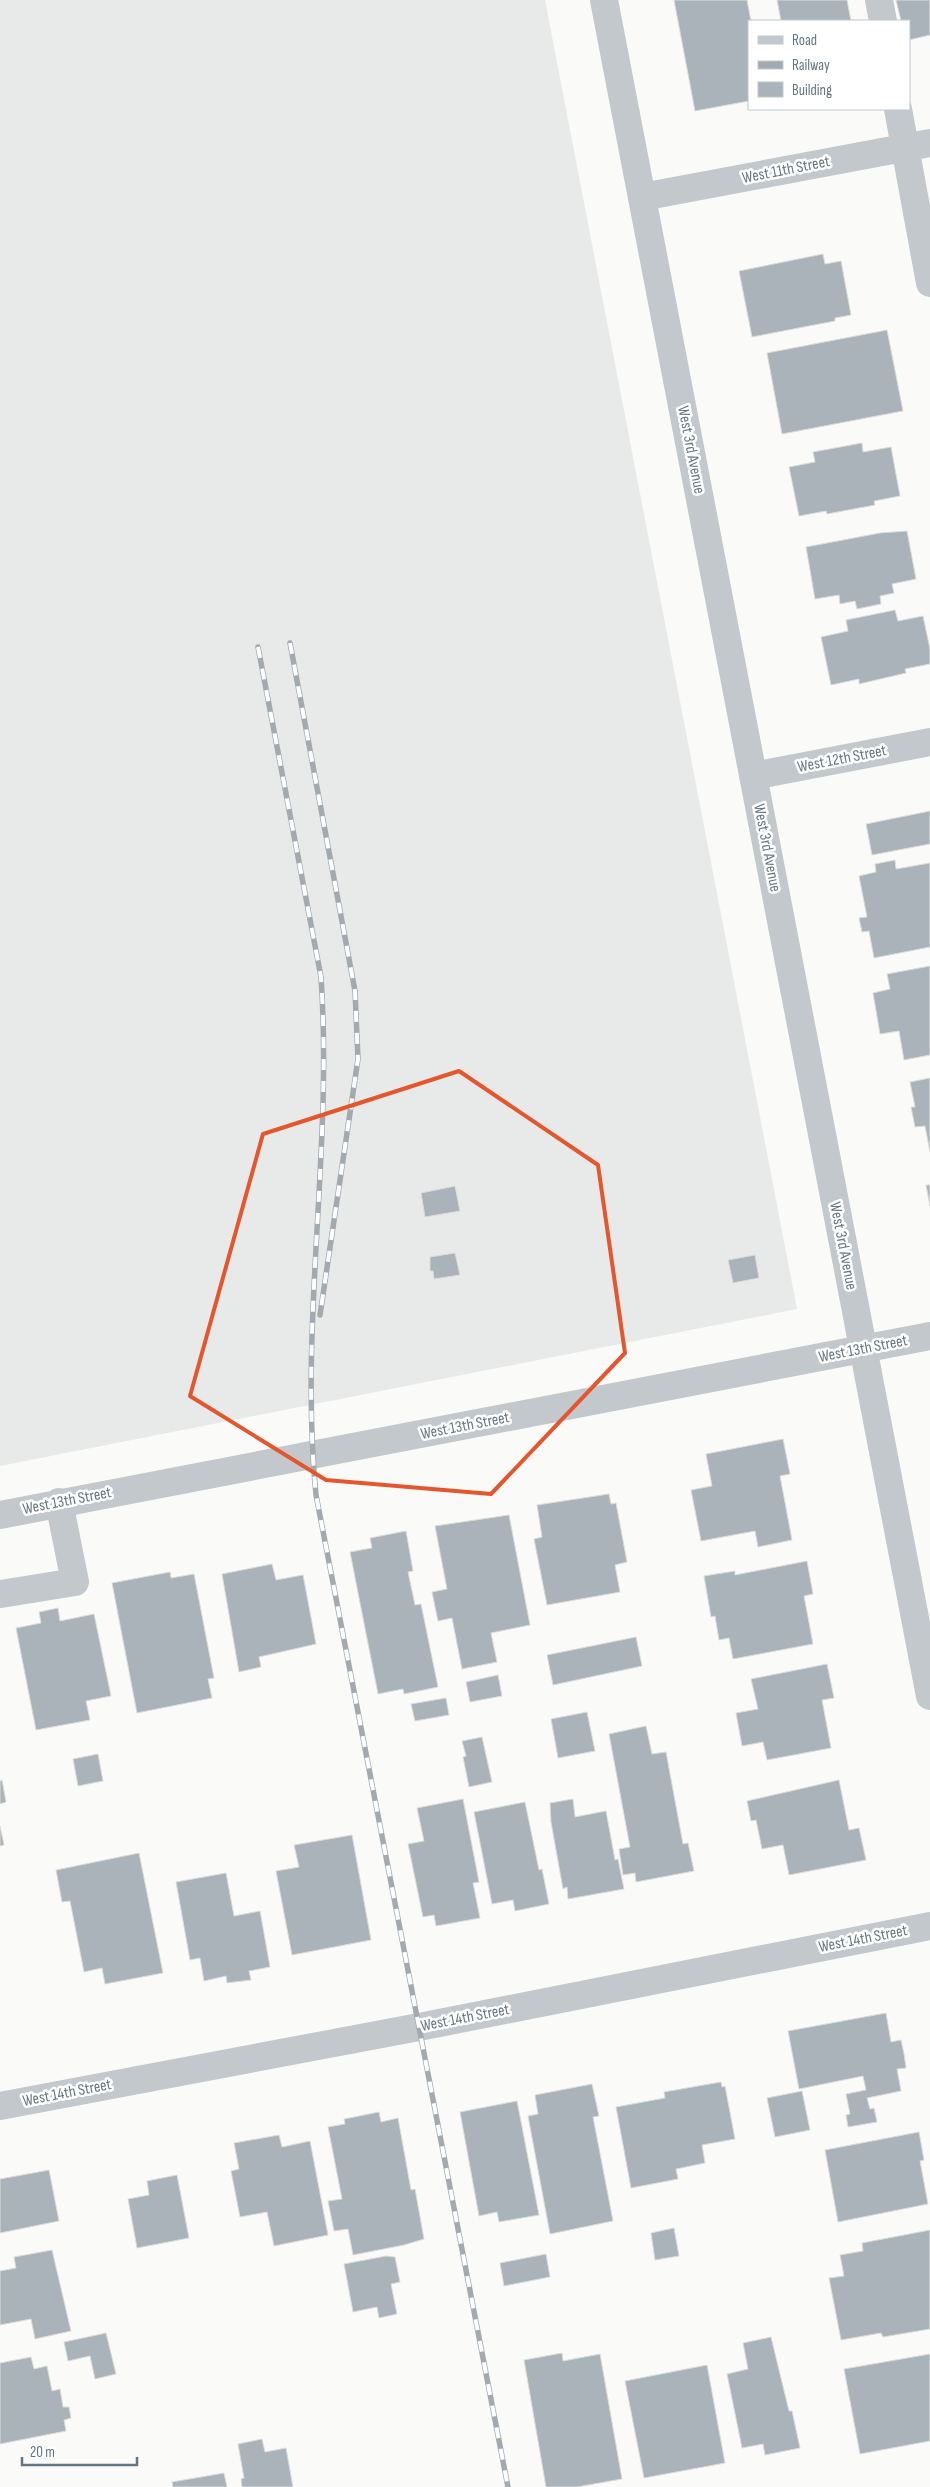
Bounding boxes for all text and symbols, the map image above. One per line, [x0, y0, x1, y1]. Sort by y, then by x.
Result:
legend [748, 20, 910, 110]
text: Road [792, 31, 817, 50]
text: Railway [792, 56, 830, 75]
text: Building [792, 81, 832, 100]
street label: West 11th Street [741, 152, 832, 188]
street label: West 3rd Avenue [673, 404, 709, 496]
street label: West 12th Street [796, 741, 888, 777]
street label: West 3rd Avenue [749, 802, 785, 894]
street label: West 3rd Avenue [825, 1200, 861, 1292]
street label: West 13th Street [817, 1331, 909, 1367]
street label: West 13th Street [419, 1408, 511, 1444]
street label: West 13th Street [21, 1483, 113, 1519]
street label: West 14th Street [817, 1921, 909, 1957]
street label: West 14th Street [419, 2000, 511, 2036]
street label: West 14th Street [21, 2075, 113, 2111]
scale bar [22, 2434, 138, 2466]
text: 20 m [30, 2443, 55, 2462]

